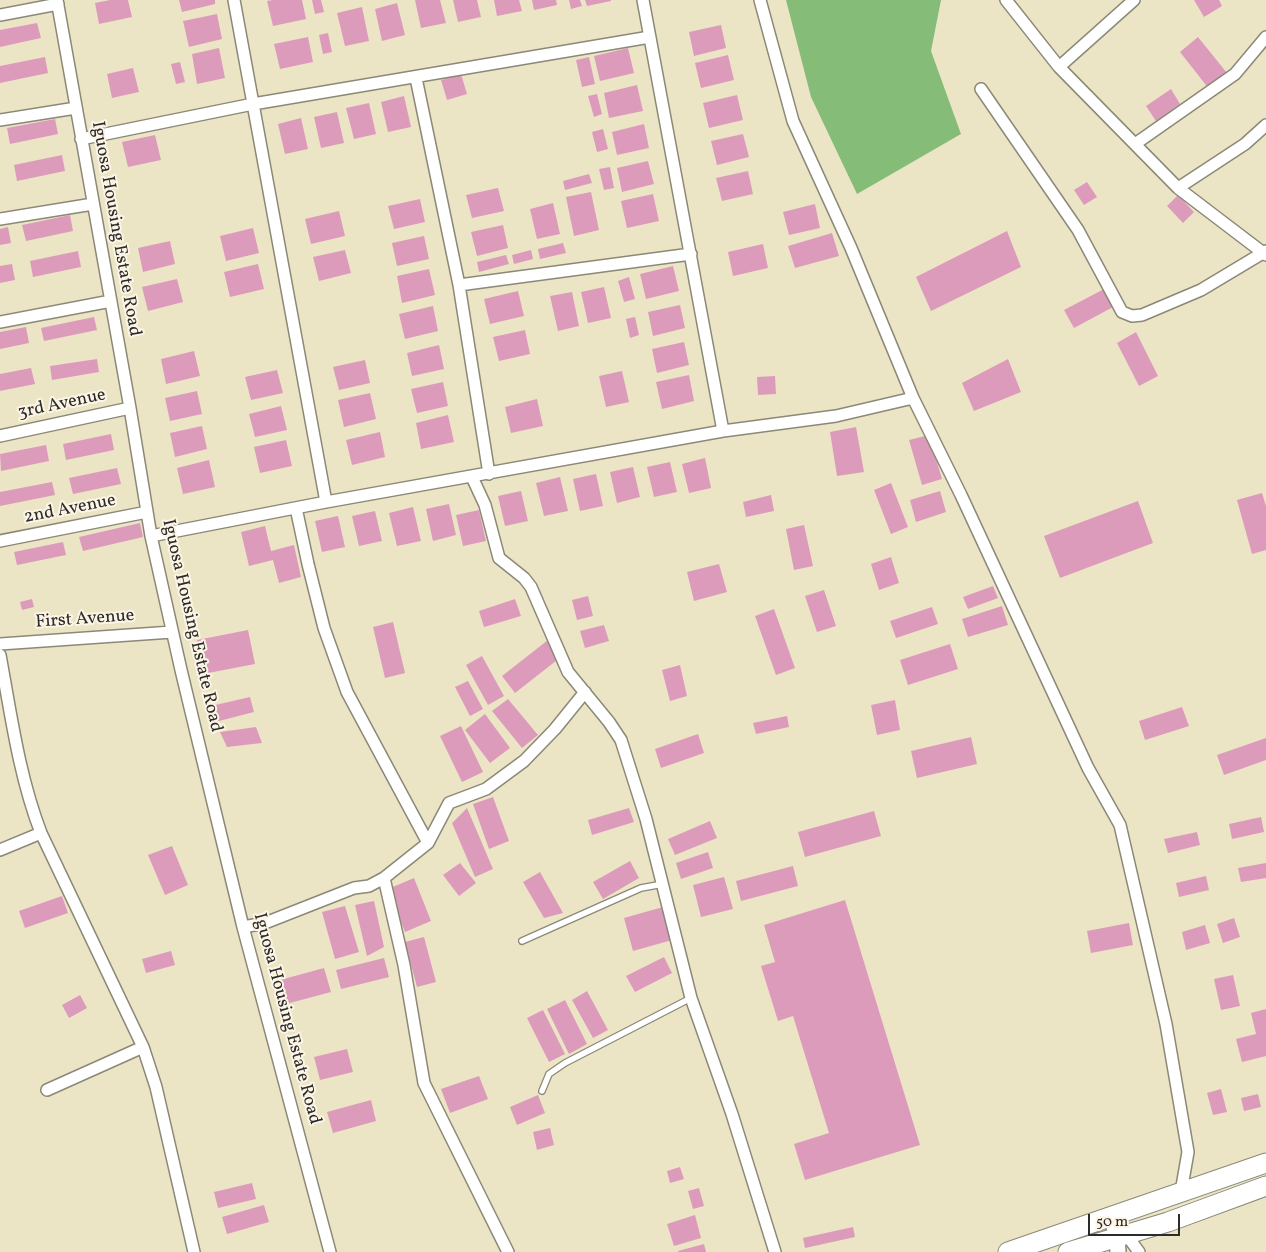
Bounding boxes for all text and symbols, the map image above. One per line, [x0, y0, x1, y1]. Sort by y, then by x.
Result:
street label: Iguosa Housing Estate Road [85, 120, 145, 338]
street label: 3rd Avenue [16, 385, 108, 425]
street label: 2nd Avenue [22, 491, 118, 529]
street label: Iguosa Housing Estate Road [156, 517, 226, 735]
street label: First Avenue [35, 606, 135, 634]
street label: Iguosa Housing Estate Road [247, 911, 325, 1127]
scale bar [1091, 1204, 1184, 1236]
text: 50 m [1096, 1212, 1128, 1233]

